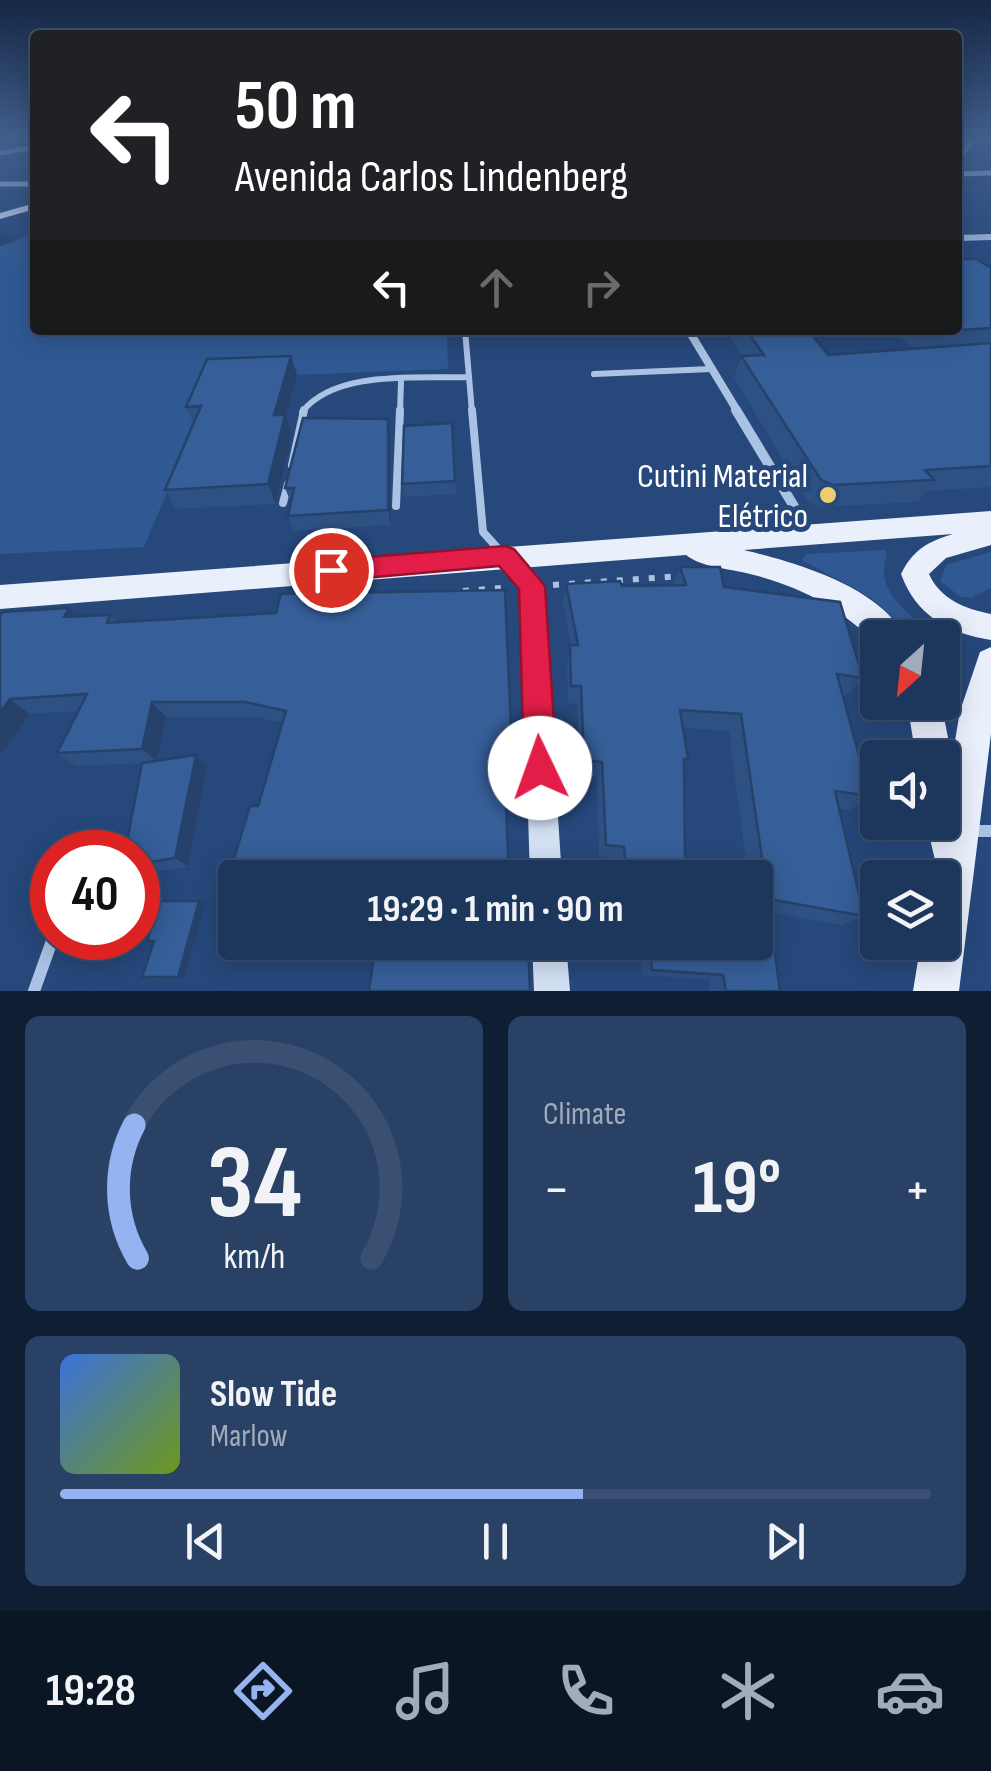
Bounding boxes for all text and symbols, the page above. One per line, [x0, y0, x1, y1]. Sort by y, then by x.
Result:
text: 50 m [235, 65, 356, 149]
icon: left [70, 70, 200, 200]
text: Avenida Carlos Lindenberg [235, 150, 628, 205]
icon: left [364, 260, 419, 315]
icon: ahead [469, 260, 524, 315]
icon: right [574, 260, 629, 315]
place label: Cutini Material Elétrico [637, 455, 808, 538]
marker: Cutini Material Elétrico [817, 484, 839, 506]
pin [289, 528, 374, 613]
icon: arrive [304, 543, 359, 598]
north arrow [860, 620, 960, 720]
map controls [860, 620, 960, 960]
position arrow [488, 716, 592, 820]
button: sound [860, 740, 960, 840]
speed limit sign: 40 [30, 830, 160, 960]
button: layers [860, 860, 960, 960]
text: 19:29 · 1 min · 90 m [368, 887, 623, 932]
text: Climate [543, 1095, 626, 1134]
text: 34 [206, 1122, 302, 1247]
text: 19° [693, 1144, 781, 1235]
text: − [543, 1157, 570, 1224]
text: + [904, 1157, 931, 1224]
text: km/h [223, 1236, 285, 1279]
text: Slow Tide [210, 1372, 337, 1417]
text: Marlow [210, 1417, 288, 1456]
icon: previous [178, 1514, 233, 1569]
icon: pause [468, 1514, 523, 1569]
icon: next [758, 1514, 813, 1569]
icon: directions [228, 1656, 298, 1726]
icon: music [390, 1656, 460, 1726]
icon: phone [551, 1656, 621, 1726]
icon: climate [713, 1656, 783, 1726]
icon: car [875, 1656, 945, 1726]
text: 19:28 [46, 1664, 136, 1719]

